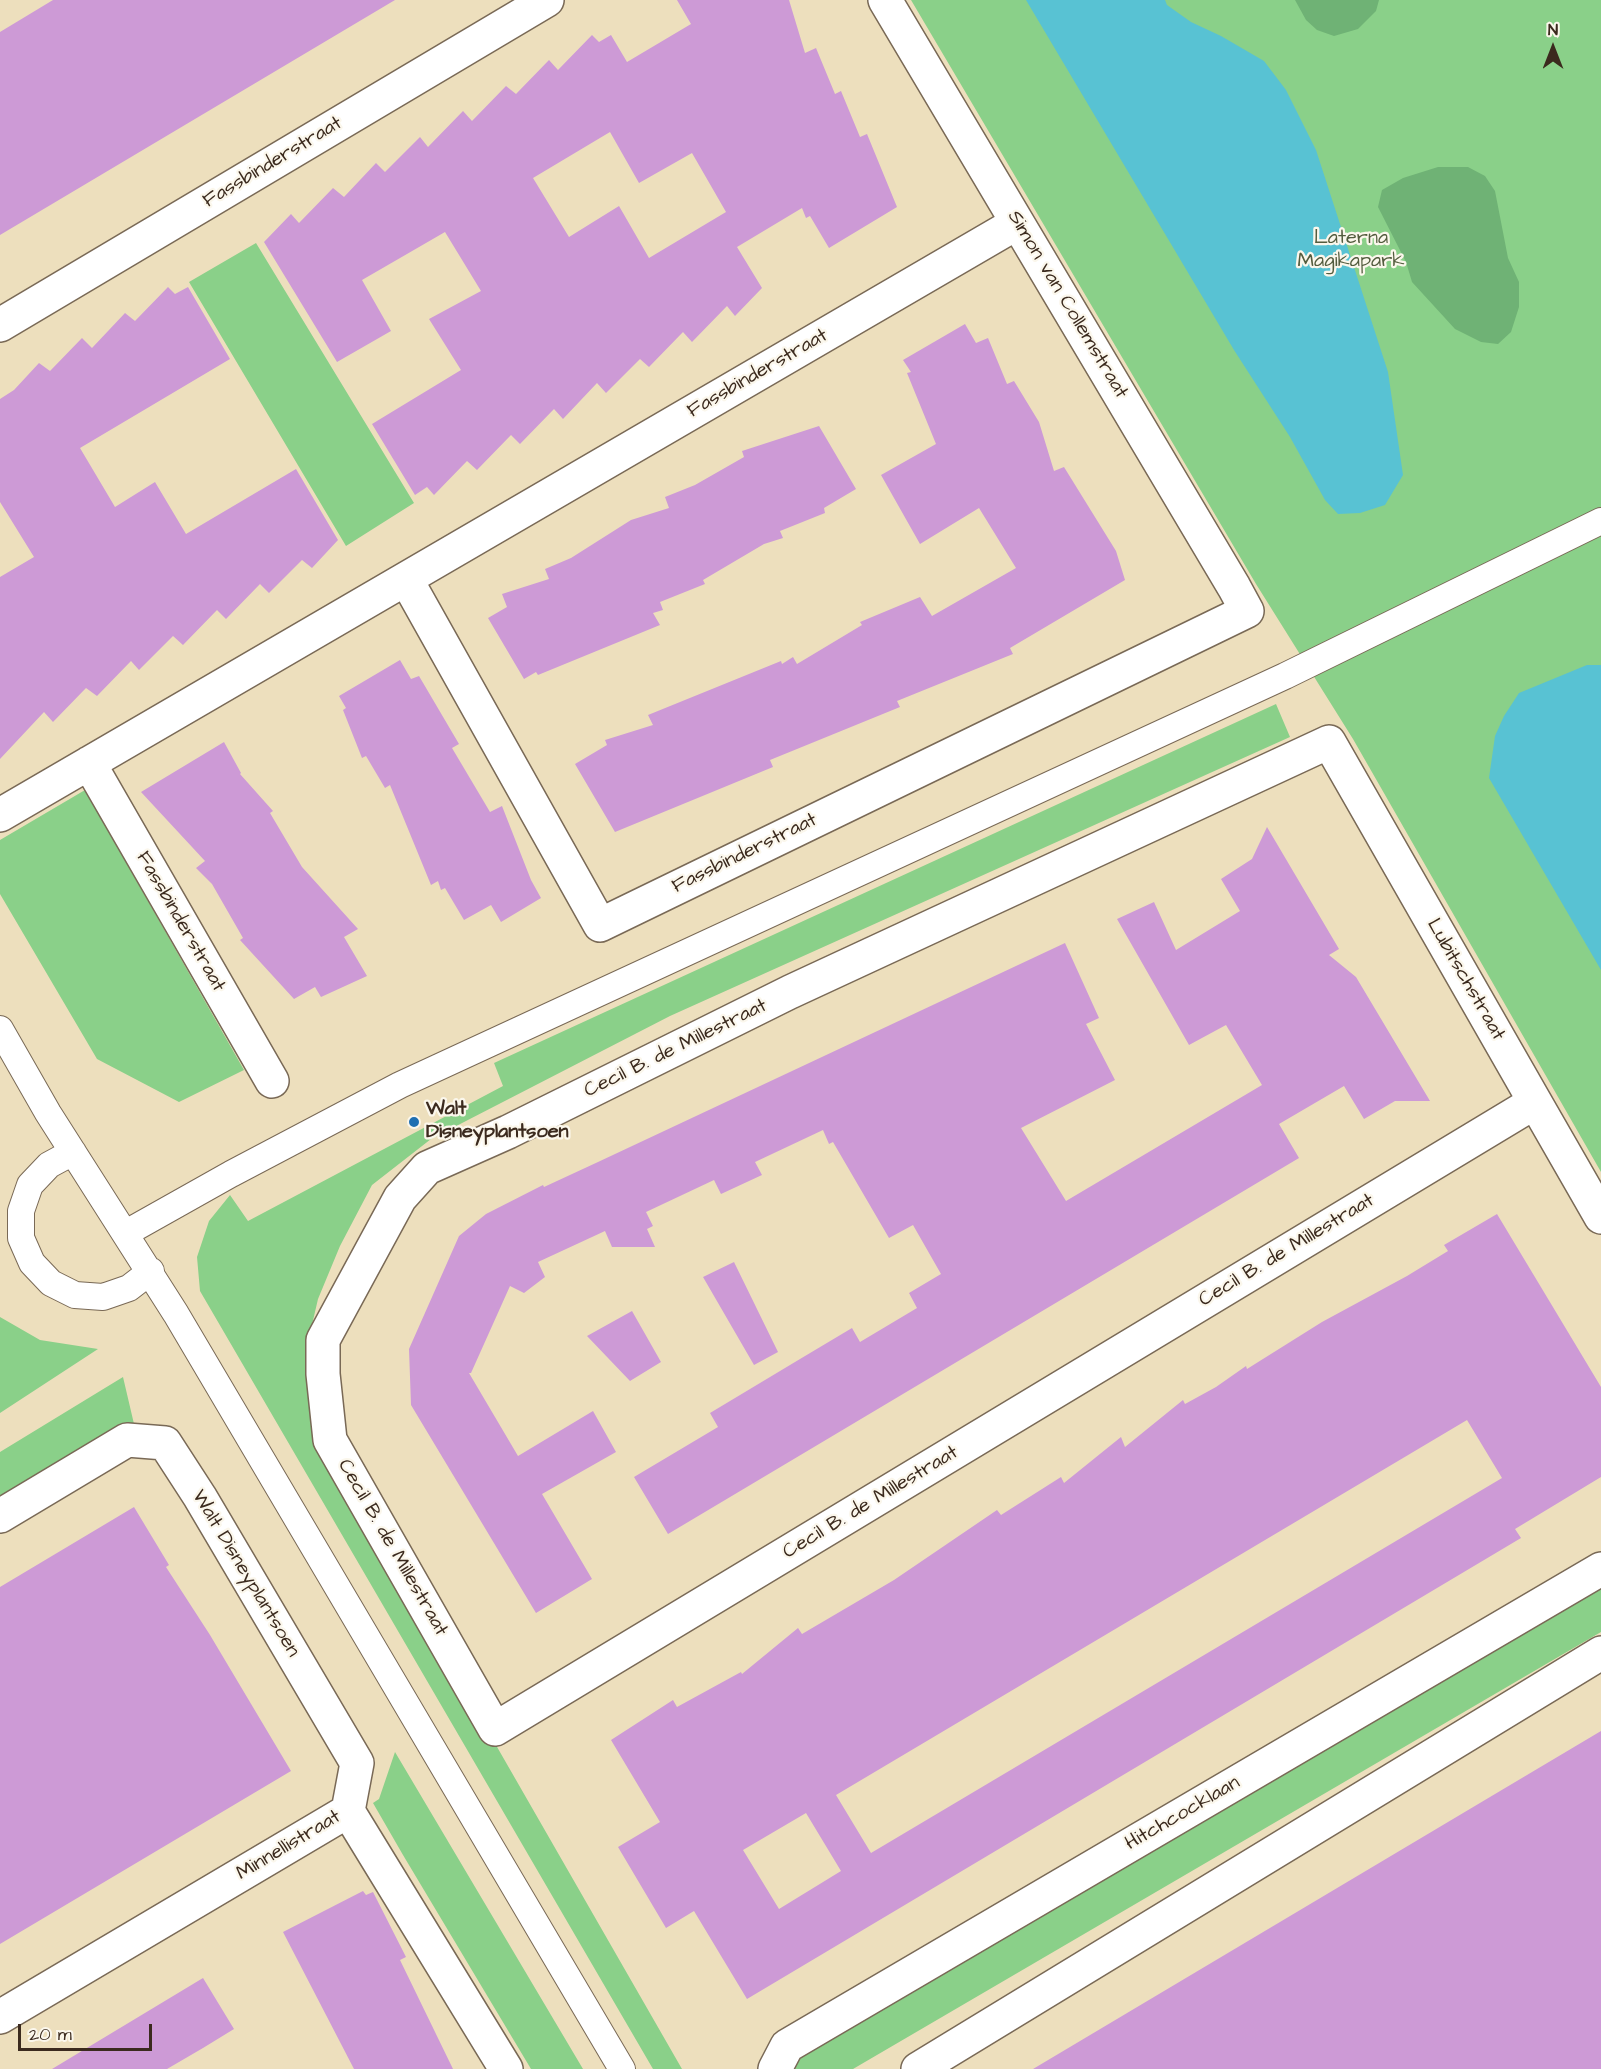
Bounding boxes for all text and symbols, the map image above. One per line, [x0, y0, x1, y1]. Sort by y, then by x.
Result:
north arrow [1523, 18, 1583, 78]
text: N [1548, 19, 1558, 41]
street label: Fassbinderstraat [199, 112, 347, 214]
street label: Simon van Collemstraat [1001, 207, 1133, 403]
park label: Laterna Magikapark [1297, 227, 1405, 274]
street label: Fassbinderstraat [684, 324, 832, 424]
street label: Fassbinderstraat [669, 809, 821, 899]
street label: Fassbinderstraat [130, 848, 230, 996]
street label: Lubitschstraat [1420, 915, 1510, 1045]
street label: Cecil B. de Millestraat [581, 994, 771, 1104]
place label: Walt Disneyplantsoen [426, 1098, 568, 1145]
marker: Walt Disneyplantsoen [407, 1115, 421, 1129]
street label: Cecil B. de Millestraat [1195, 1189, 1379, 1313]
street label: Cecil B. de Millestraat [779, 1441, 963, 1565]
street label: Cecil B. de Millestraat [332, 1455, 452, 1641]
street label: Walt Disneyplantsoen [186, 1486, 304, 1662]
street label: Hitchcocklaan [1122, 1772, 1244, 1856]
street label: Minnellistraat [233, 1806, 345, 1886]
scale bar [21, 2012, 154, 2050]
text: 20 m [29, 2022, 72, 2047]

